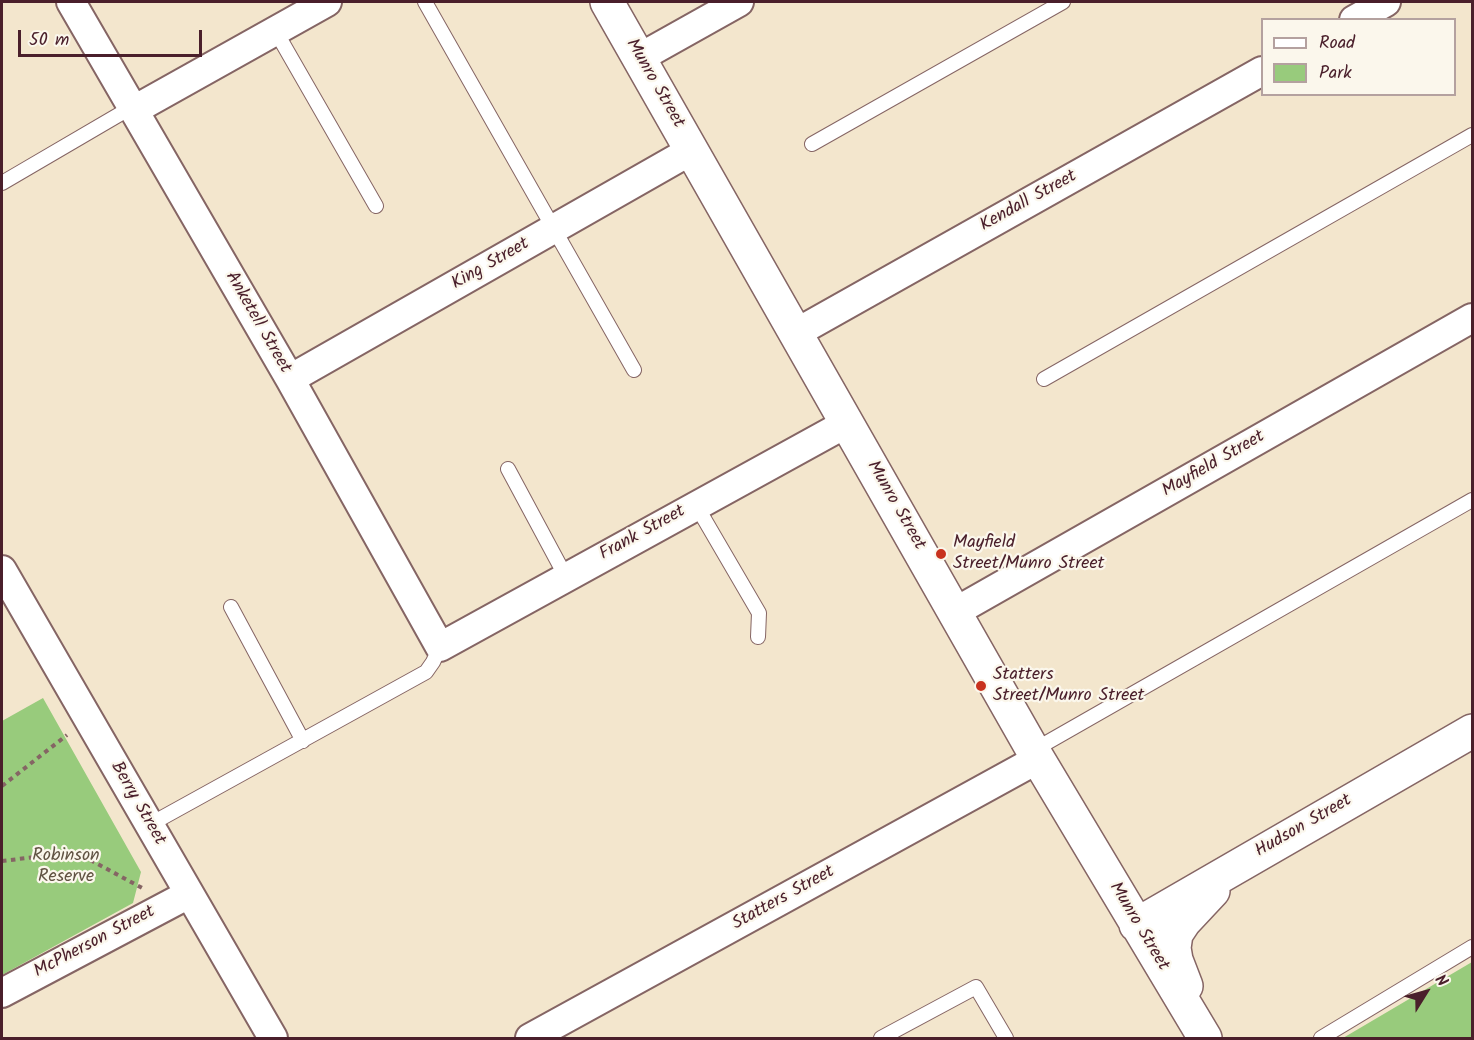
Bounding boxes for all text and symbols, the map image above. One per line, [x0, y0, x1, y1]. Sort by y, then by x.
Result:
scale bar [21, 18, 206, 56]
legend [1261, 18, 1456, 96]
text: 50 m [29, 26, 69, 55]
text: Road [1319, 29, 1355, 58]
street label: Munro Street [620, 36, 688, 132]
text: Park [1319, 59, 1352, 88]
street label: Kendall Street [977, 167, 1081, 237]
street label: King Street [448, 234, 534, 296]
street label: Anketell Street [219, 268, 295, 378]
street label: Mayfield Street [1159, 427, 1269, 503]
street label: Munro Street [861, 458, 929, 554]
street label: Frank Street [596, 502, 690, 566]
place label: Mayfield Street/Munro Street [953, 533, 1104, 576]
marker: Mayfield Street/Munro Street [934, 547, 948, 561]
place label: Statters Street/Munro Street [993, 665, 1144, 708]
marker: Statters Street/Munro Street [974, 679, 988, 693]
street label: Berry Street [104, 758, 170, 850]
street label: Hudson Street [1252, 791, 1356, 863]
park label: Robinson Reserve [32, 846, 100, 888]
street label: Statters Street [729, 862, 839, 936]
street label: Munro Street [1103, 879, 1173, 975]
street label: McPherson Street [31, 902, 159, 984]
north arrow [1396, 962, 1456, 1022]
text: N [1428, 969, 1454, 992]

